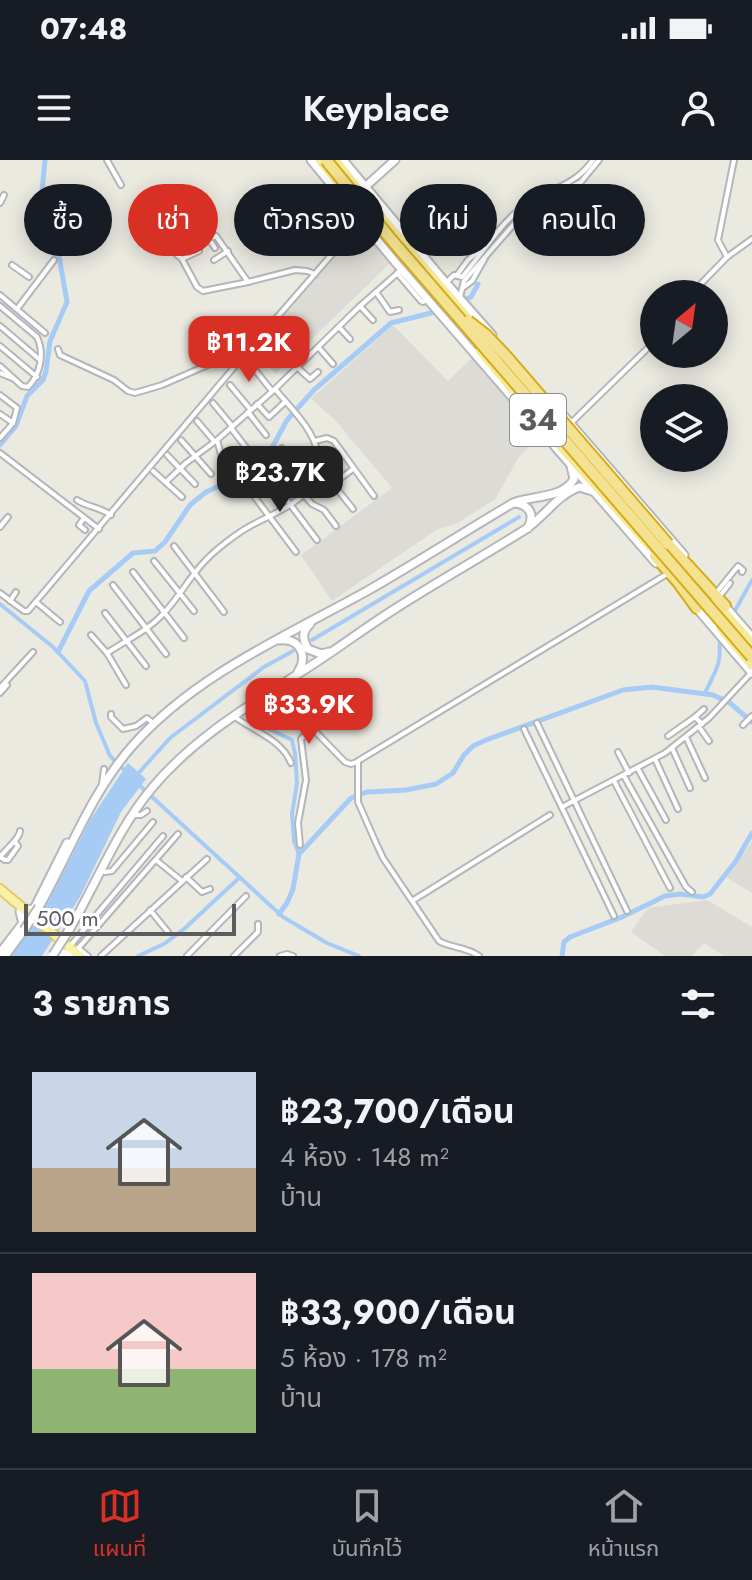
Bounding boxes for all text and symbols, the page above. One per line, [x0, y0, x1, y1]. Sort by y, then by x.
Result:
text: 07:48 [40, 7, 127, 50]
text: Keyplace [302, 82, 450, 134]
icon: menu [32, 86, 76, 130]
icon: person [676, 86, 720, 130]
chip: ซื้อ [24, 184, 112, 256]
chip: เช่า [128, 184, 218, 256]
chip: ตัวกรอง [234, 184, 384, 256]
chip: ใหม่ [400, 184, 497, 256]
chip: คอนโด [513, 184, 645, 256]
north arrow [640, 280, 728, 368]
map controls [640, 280, 728, 472]
pin: ฿11.2K [184, 316, 314, 384]
text: ฿11.2K [206, 323, 292, 361]
button: layers [640, 384, 728, 472]
road number: 34 [510, 394, 566, 446]
pin: ฿23.7K [215, 446, 345, 514]
text: ฿23.7K [235, 453, 325, 491]
pin: ฿33.9K [244, 678, 374, 746]
text: ฿33.9K [264, 685, 354, 723]
scale bar [24, 900, 236, 936]
text: 500 m [36, 902, 99, 934]
text: 3 รายการ [32, 979, 170, 1028]
icon: filters [676, 982, 720, 1026]
text: ฿23,700/เดือน [280, 1087, 515, 1136]
icon: home [96, 1104, 192, 1200]
text: 4 ห้อง · 148 m² [280, 1138, 449, 1176]
text: บ้าน [280, 1178, 322, 1216]
text: ฿33,900/เดือน [280, 1288, 516, 1337]
icon: home [96, 1305, 192, 1401]
text: 5 ห้อง · 178 m² [280, 1339, 447, 1377]
text: บ้าน [280, 1379, 322, 1417]
tab: แผนที่ [93, 1484, 146, 1566]
tab: บันทึกไว้ [332, 1484, 402, 1566]
tab: หน้าแรก [588, 1484, 659, 1566]

